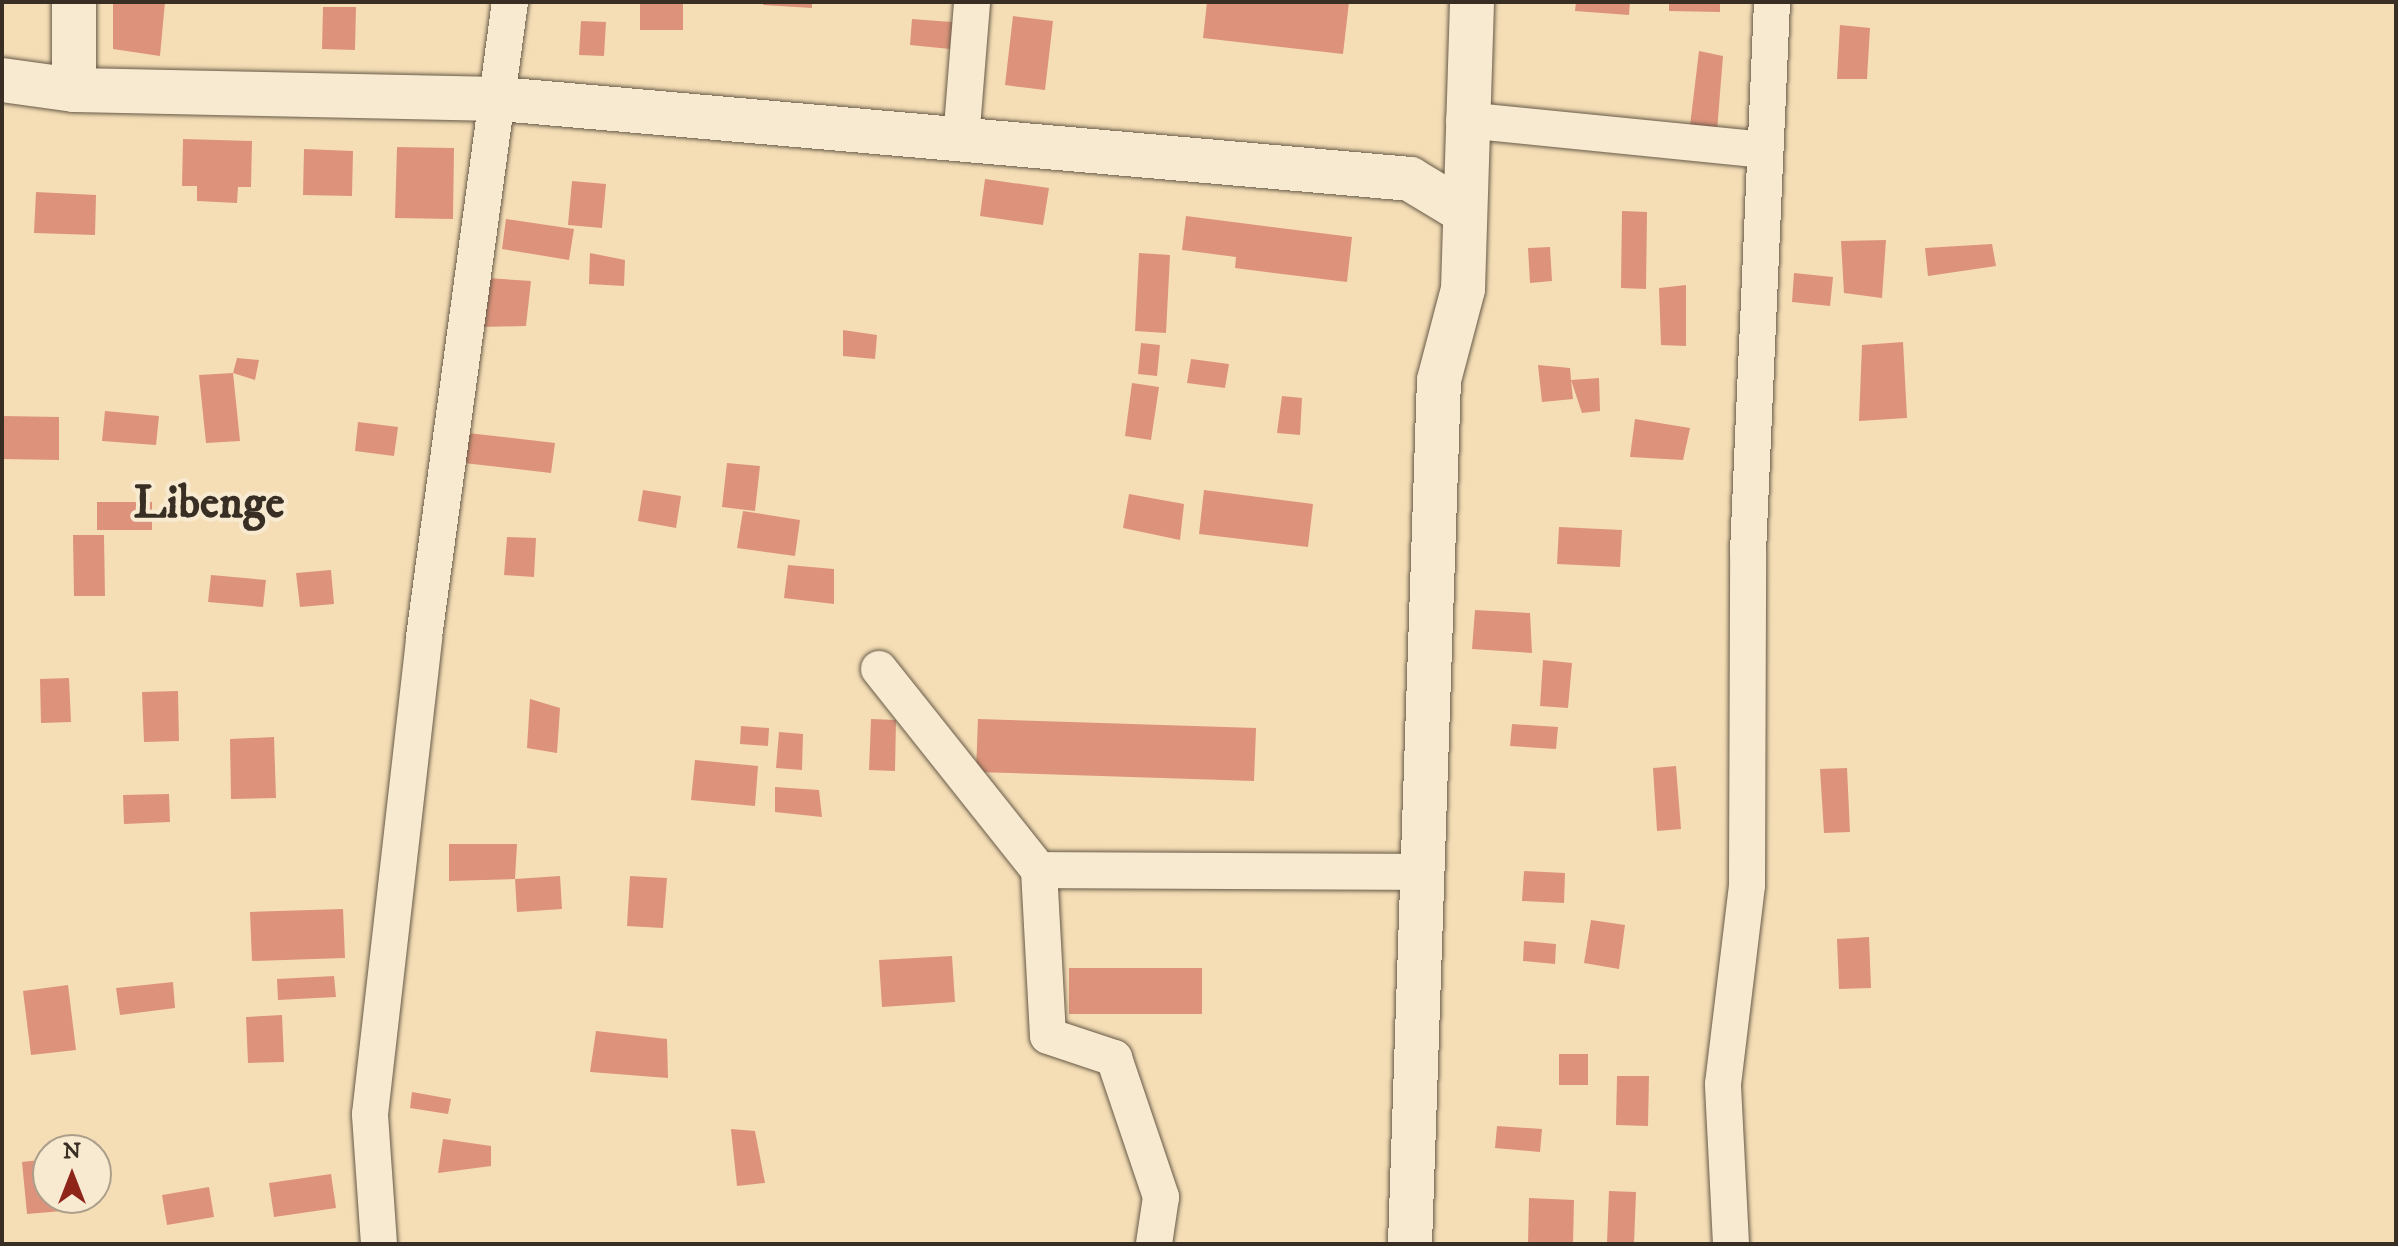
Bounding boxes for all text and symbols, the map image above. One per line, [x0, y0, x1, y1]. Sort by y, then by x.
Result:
district label: Libenge [133, 476, 285, 532]
north arrow [32, 1134, 112, 1214]
text: N [63, 1138, 81, 1165]

